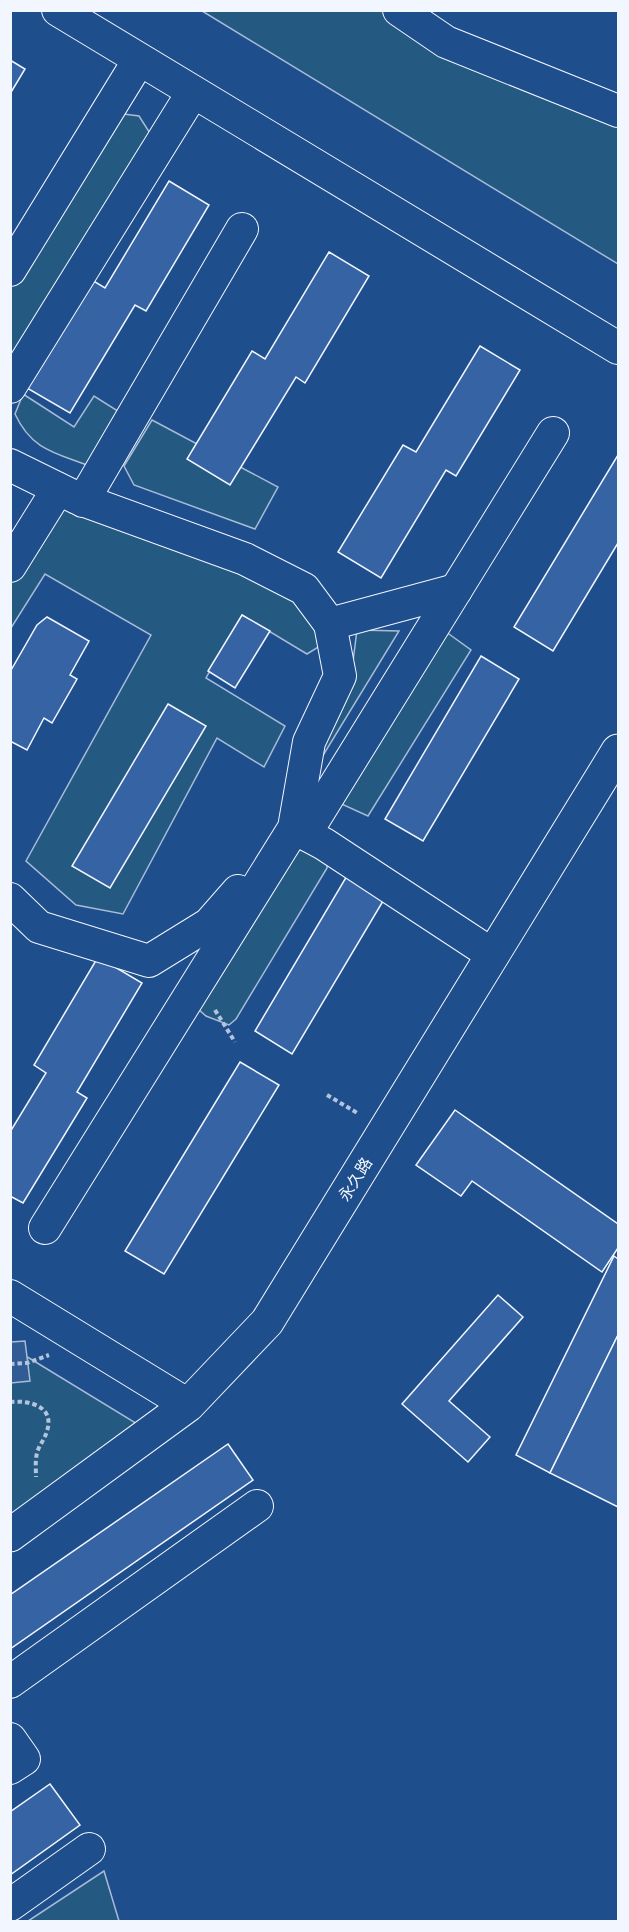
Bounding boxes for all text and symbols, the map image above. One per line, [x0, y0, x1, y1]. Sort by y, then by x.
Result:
street label: 永久路 [334, 1153, 376, 1205]

